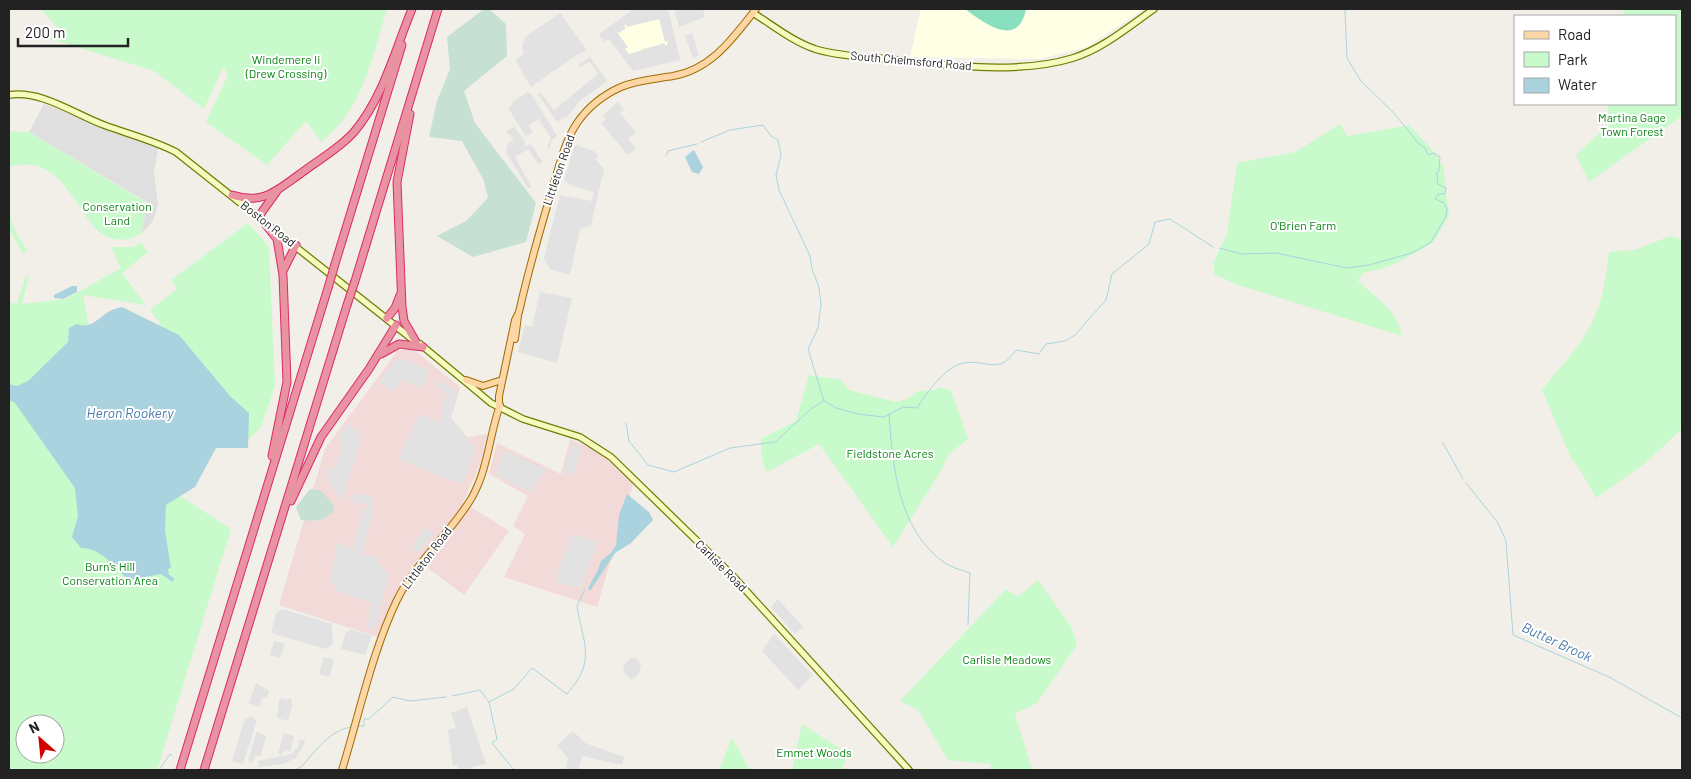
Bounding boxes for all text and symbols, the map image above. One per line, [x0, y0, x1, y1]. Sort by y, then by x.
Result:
scale bar [18, 15, 128, 47]
legend [1514, 15, 1676, 105]
text: 200 m [25, 23, 65, 41]
text: Road [1558, 25, 1591, 43]
street label: South Chelmsford Road [850, 48, 972, 72]
text: Park [1558, 50, 1588, 68]
park label: Windemere Ii (Drew Crossing) [245, 52, 327, 80]
text: Water [1558, 75, 1597, 93]
park label: Martina Gage Town Forest [1598, 110, 1666, 138]
street label: Littleton Road [539, 132, 577, 207]
street label: Boston Road [238, 197, 299, 249]
park label: Conservation Land [82, 199, 152, 227]
park label: O'Brien Farm [1270, 218, 1336, 232]
water label: Heron Rookery [87, 404, 174, 421]
park label: Fieldstone Acres [847, 446, 934, 460]
street label: Littleton Road [398, 524, 454, 591]
street label: Carlisle Road [693, 537, 750, 594]
park label: Burn’s Hill Conservation Area [62, 559, 158, 587]
water label: Butter Brook [1520, 618, 1595, 665]
park label: Carlisle Meadows [963, 652, 1052, 666]
north arrow [15, 714, 65, 764]
text: N [26, 717, 42, 737]
park label: Emmet Woods [776, 745, 852, 759]

